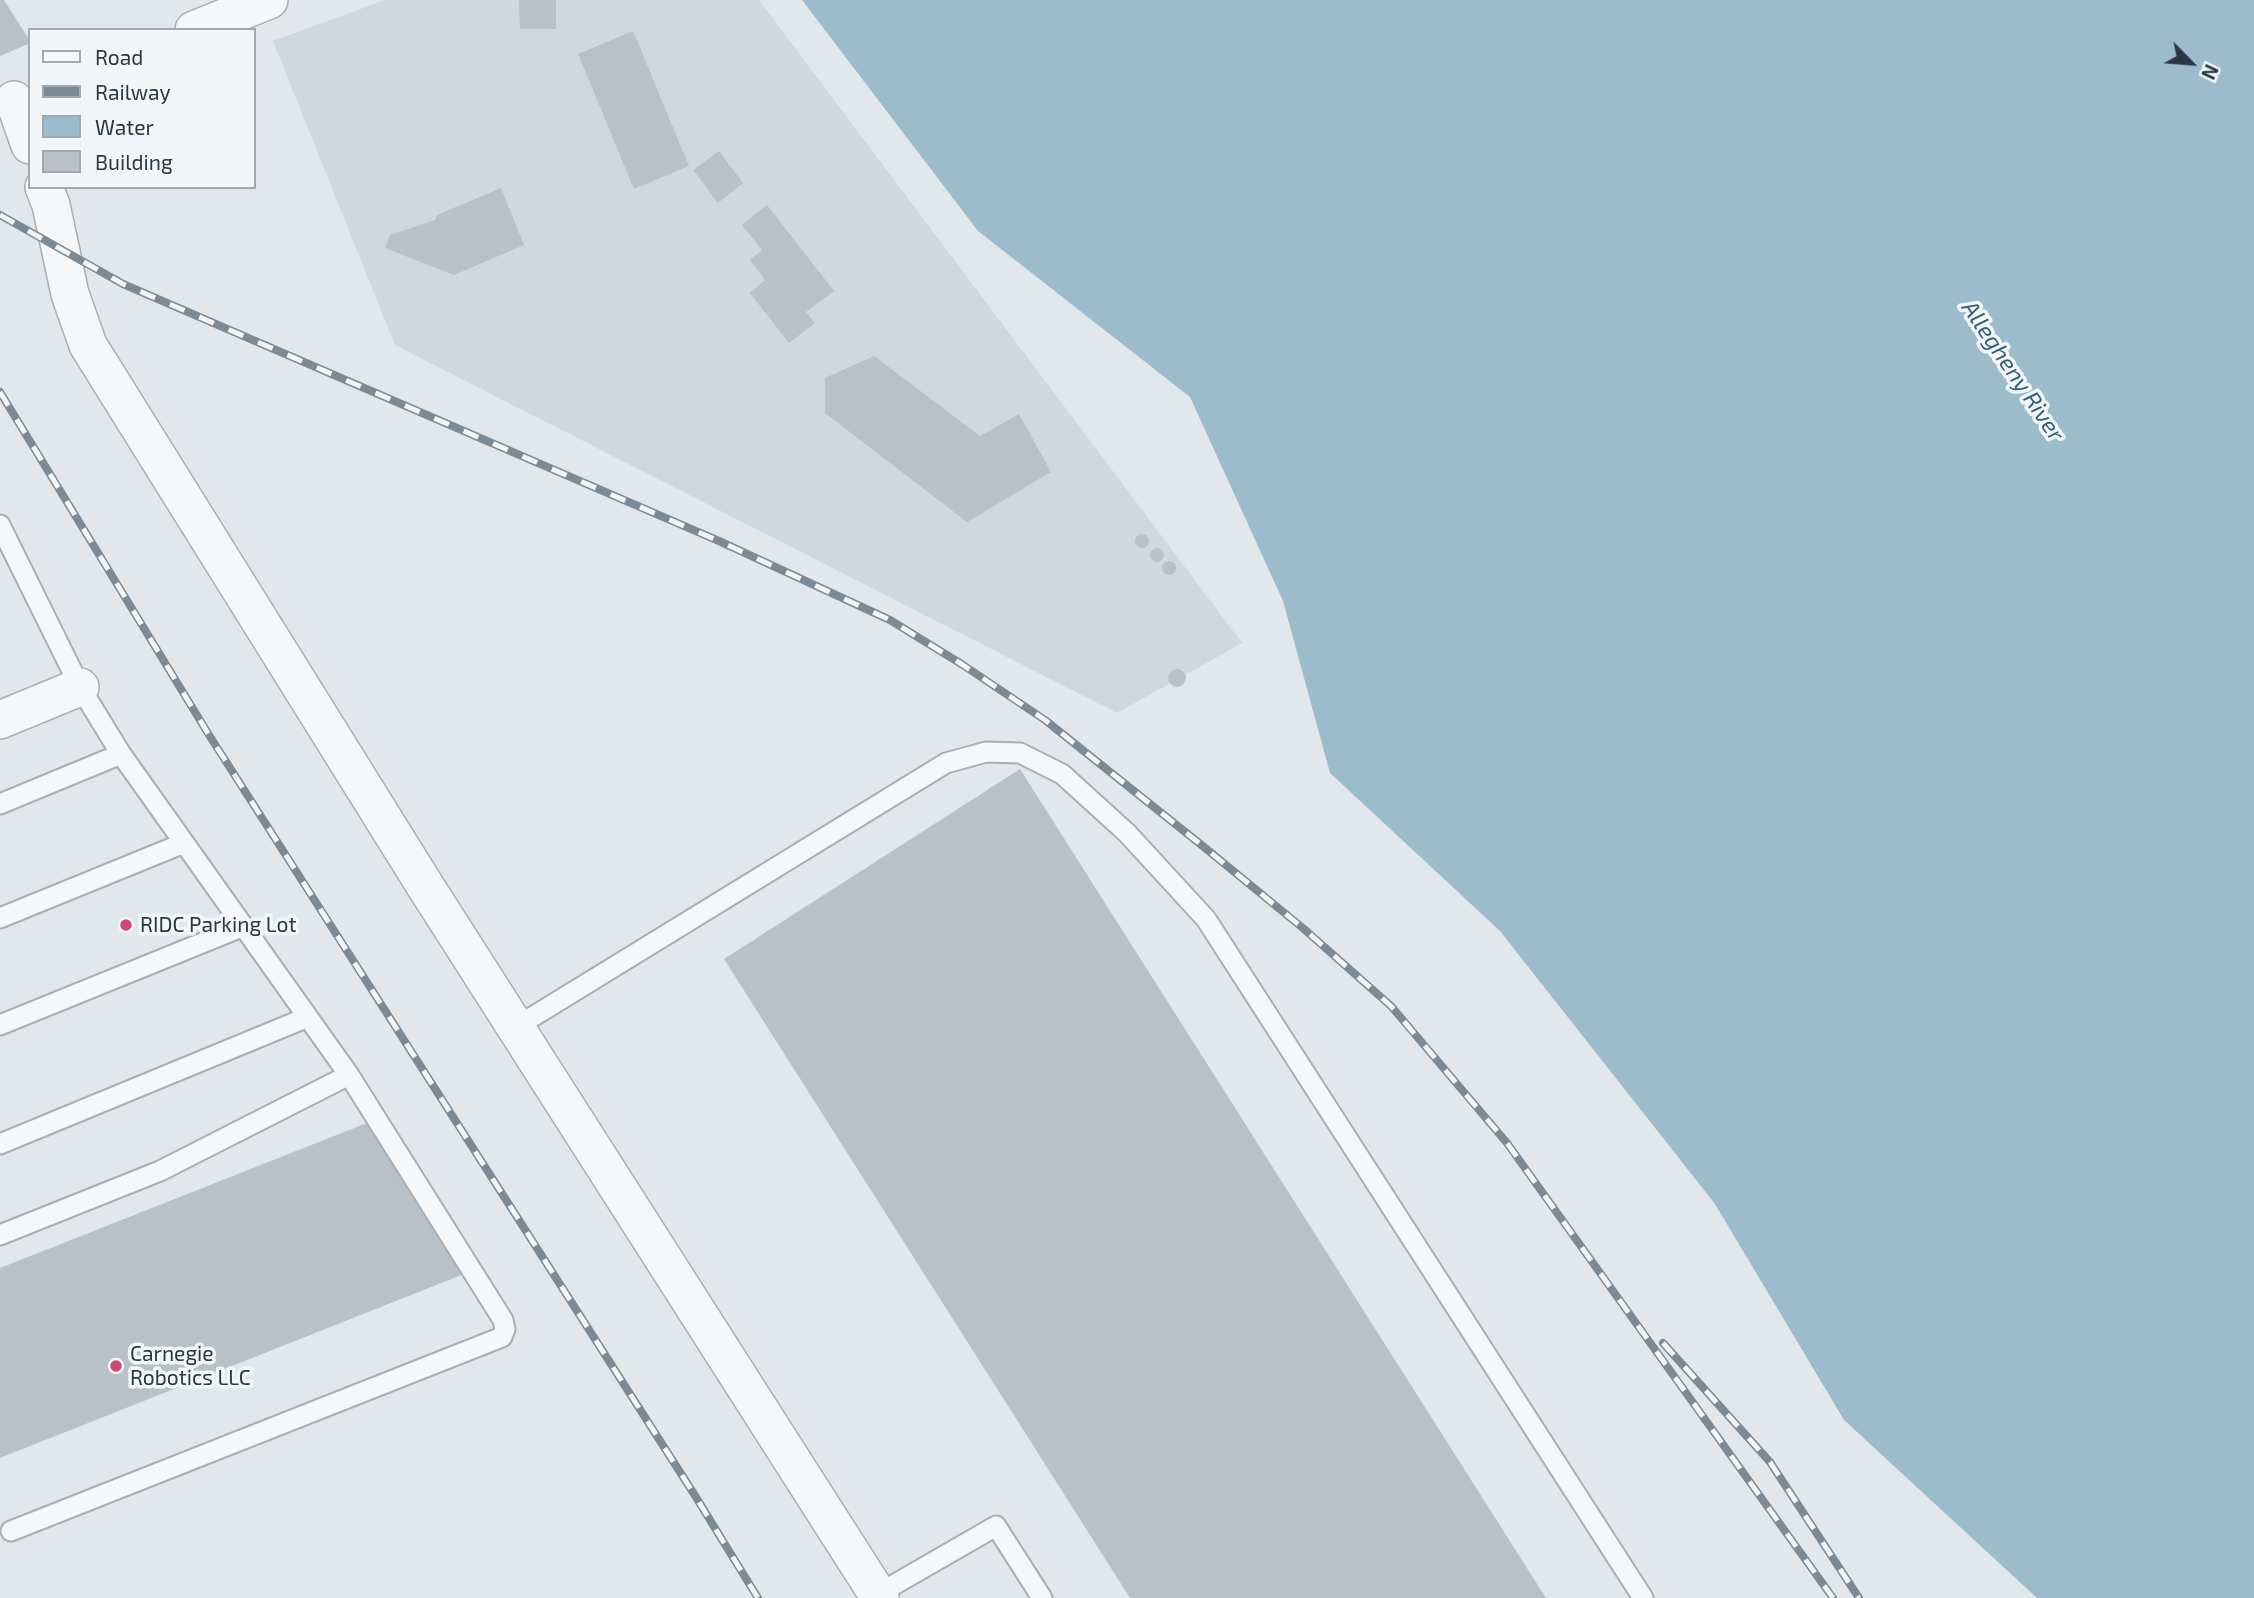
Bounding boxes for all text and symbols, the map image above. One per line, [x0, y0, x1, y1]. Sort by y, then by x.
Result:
legend [28, 28, 256, 189]
north arrow [2156, 28, 2226, 98]
text: Road [95, 44, 143, 69]
text: N [2197, 61, 2224, 83]
text: Railway [95, 79, 171, 104]
text: Water [95, 114, 154, 139]
text: Building [95, 149, 173, 174]
water label: Allegheny River [1956, 296, 2070, 446]
place label: RIDC Parking Lot [140, 912, 296, 938]
marker: RIDC Parking Lot [118, 917, 134, 933]
place label: Carnegie Robotics LLC [130, 1341, 251, 1391]
marker: Carnegie Robotics LLC [108, 1358, 124, 1374]

